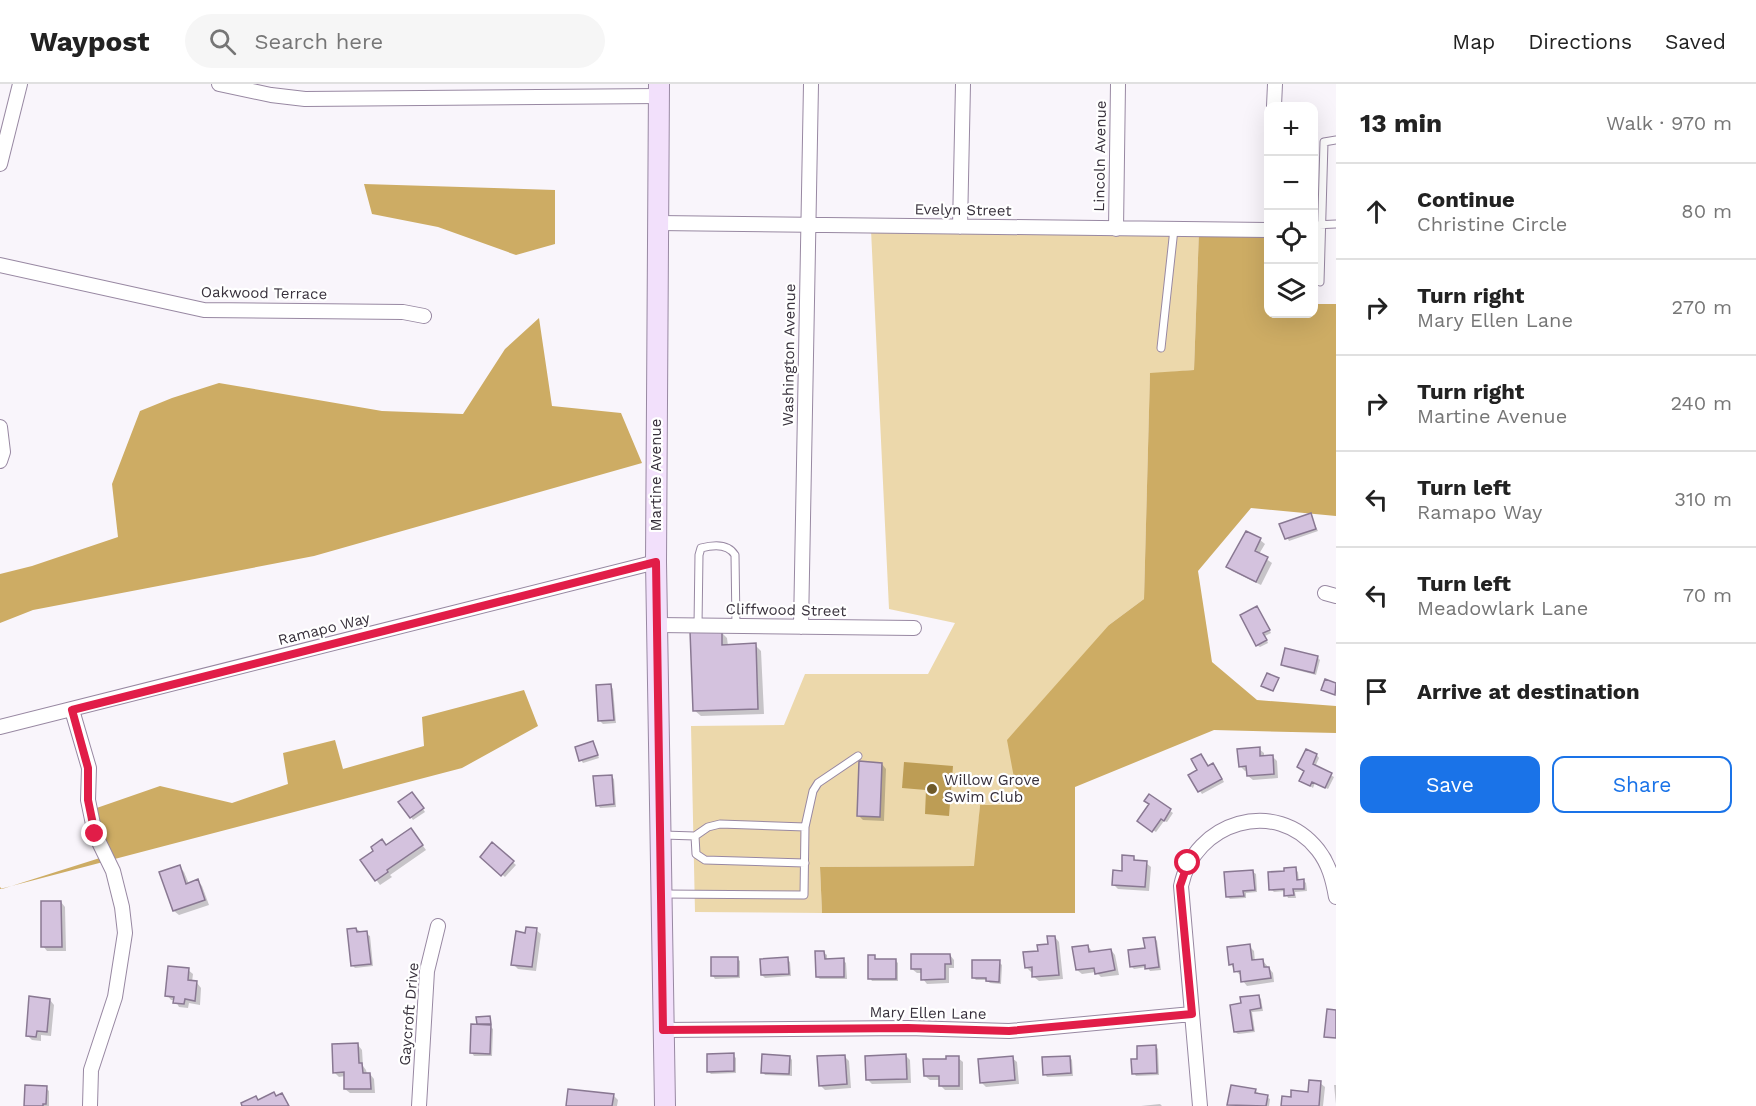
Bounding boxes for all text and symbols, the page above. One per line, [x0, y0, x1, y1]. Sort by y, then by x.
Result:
search box [185, 14, 605, 68]
text: Waypost [30, 25, 149, 58]
icon: search [206, 25, 239, 58]
text: Search here [254, 29, 383, 54]
text: Map [1452, 29, 1495, 54]
text: Directions [1528, 29, 1632, 54]
text: Saved [1665, 29, 1726, 54]
street label: Lincoln Avenue [1090, 100, 1110, 212]
map controls [1264, 102, 1318, 318]
button: + [1264, 102, 1318, 156]
text: 13 min [1360, 108, 1442, 138]
text: Walk · 970 m [1606, 111, 1732, 135]
button: − [1264, 156, 1318, 210]
text: Continue [1417, 187, 1515, 212]
icon: ahead [1360, 195, 1393, 228]
text: 80 m [1681, 199, 1732, 223]
street label: Evelyn Street [914, 200, 1012, 220]
button: locate [1264, 210, 1318, 264]
text: Christine Circle [1417, 212, 1567, 236]
button: layers [1264, 264, 1318, 318]
street label: Oakwood Terrace [201, 283, 327, 303]
street label: Washington Avenue [779, 283, 799, 427]
text: Turn right [1417, 283, 1524, 308]
icon: right [1360, 291, 1393, 324]
text: 270 m [1672, 295, 1732, 319]
text: Mary Ellen Lane [1417, 308, 1573, 332]
text: Turn right [1417, 379, 1524, 404]
icon: right [1360, 387, 1393, 420]
text: 240 m [1670, 391, 1732, 415]
text: Martine Avenue [1417, 404, 1567, 428]
street label: Martine Avenue [647, 419, 665, 531]
text: Turn left [1417, 475, 1511, 500]
icon: left [1360, 483, 1393, 516]
text: 310 m [1674, 487, 1732, 511]
text: Ramapo Way [1417, 500, 1542, 524]
text: Turn left [1417, 571, 1511, 596]
icon: left [1360, 579, 1393, 612]
text: 70 m [1683, 583, 1732, 607]
text: Meadowlark Lane [1417, 596, 1588, 620]
street label: Cliffwood Street [726, 600, 847, 620]
street label: Ramapo Way [276, 609, 372, 649]
icon: arrive [1360, 675, 1393, 708]
text: Arrive at destination [1417, 679, 1640, 704]
button: Save [1360, 756, 1540, 813]
button: Share [1552, 756, 1732, 813]
place label: Willow Grove Swim Club [944, 771, 1040, 806]
marker: Willow Grove Swim Club [925, 782, 939, 796]
route end [81, 820, 107, 846]
route start [1174, 849, 1200, 875]
street label: Gaycroft Drive [396, 962, 422, 1066]
street label: Mary Ellen Lane [869, 1003, 987, 1023]

